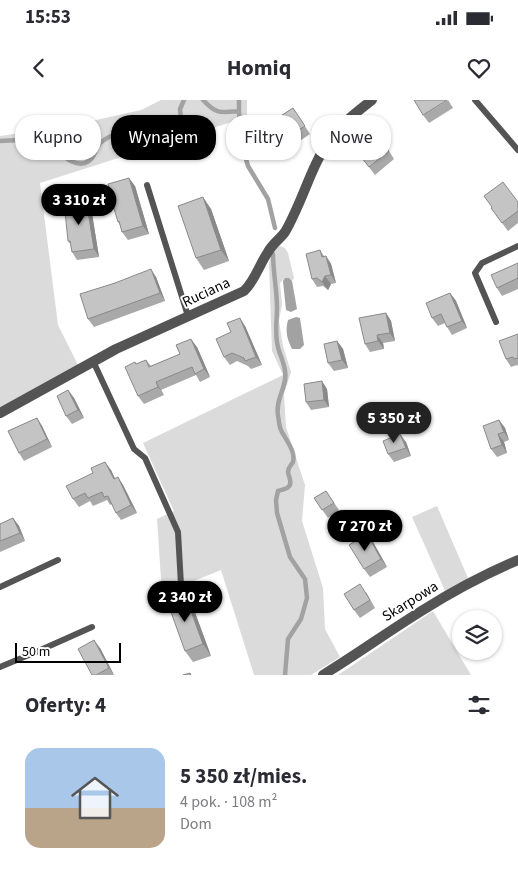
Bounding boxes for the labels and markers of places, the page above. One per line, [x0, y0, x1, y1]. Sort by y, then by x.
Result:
pin: 3 310 zł [27, 184, 131, 226]
pin: 5 350 zł [342, 402, 446, 444]
pin: 7 270 zł [313, 510, 417, 552]
pin: 2 340 zł [133, 580, 237, 623]

